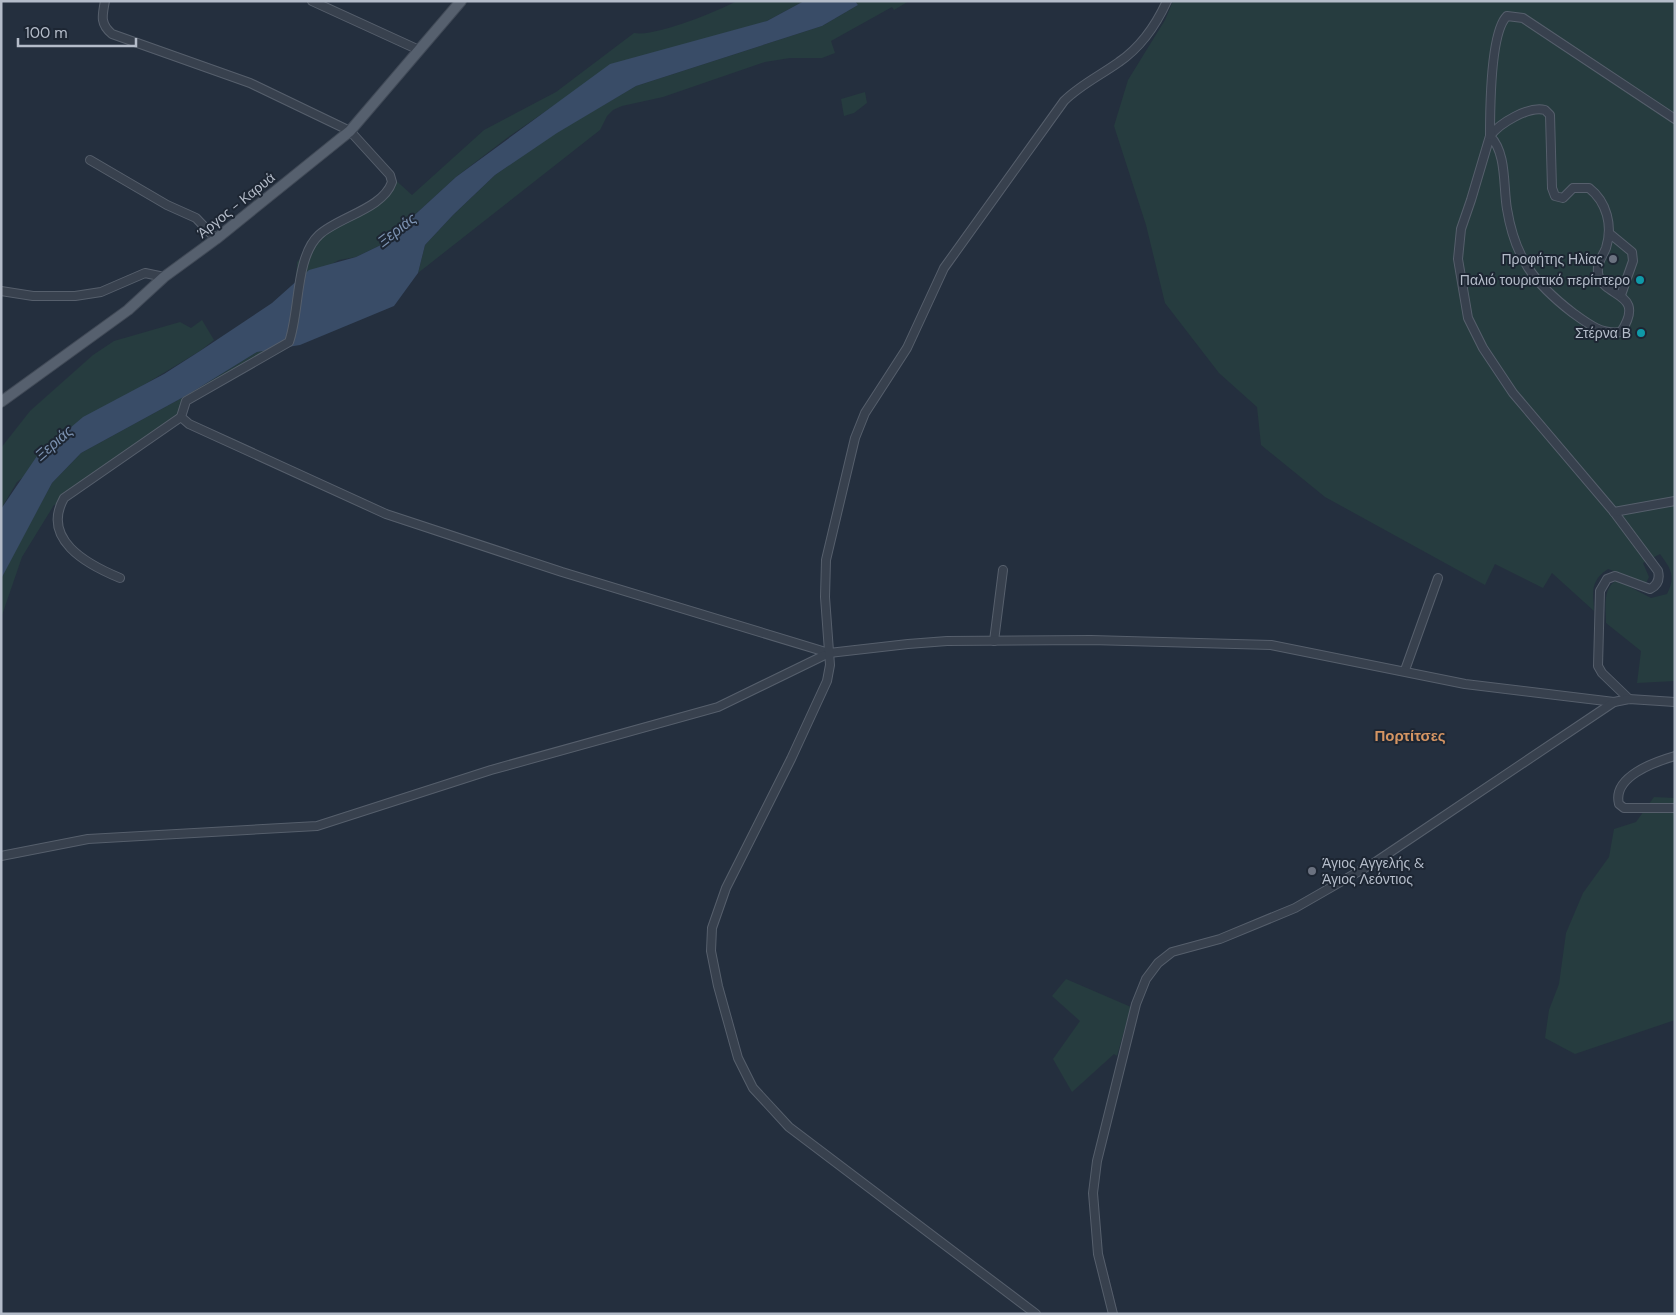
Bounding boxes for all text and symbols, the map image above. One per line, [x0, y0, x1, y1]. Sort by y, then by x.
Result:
scale bar [18, 15, 135, 47]
text: 100 m [25, 23, 68, 43]
street label: Άργος - Καρυά [193, 168, 279, 242]
water label: Ξεριάς [373, 208, 421, 252]
place label: Προφήτης Ηλίας [1501, 250, 1603, 268]
marker: Προφήτης Ηλίας [1607, 253, 1619, 265]
place label: Παλιό τουριστικό περίπτερο [1460, 271, 1630, 289]
marker: Παλιό τουριστικό περίπτερο [1634, 274, 1646, 286]
place label: Στέρνα Β [1575, 324, 1631, 342]
marker: Στέρνα Β [1635, 327, 1647, 339]
water label: Ξεριάς [30, 421, 78, 466]
district label: Πορτίτσες [1374, 726, 1446, 746]
place label: Άγιος Αγγελής & Άγιος Λεόντιος [1322, 854, 1424, 888]
marker: Άγιος Αγγελής & Άγιος Λεόντιος [1306, 865, 1318, 877]

